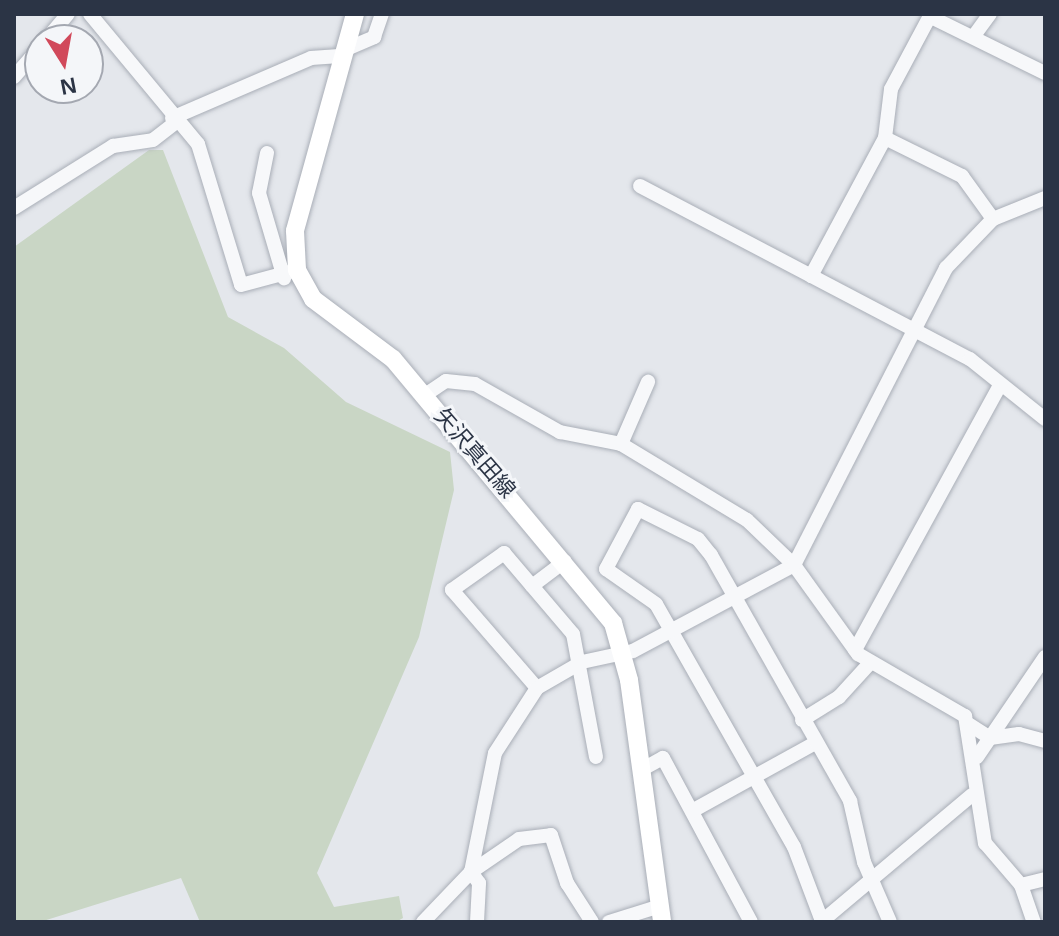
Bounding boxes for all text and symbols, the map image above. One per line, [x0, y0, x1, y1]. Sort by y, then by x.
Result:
north arrow [24, 24, 104, 104]
text: N [58, 72, 78, 100]
street label: 矢沢真田線 [429, 403, 521, 503]

